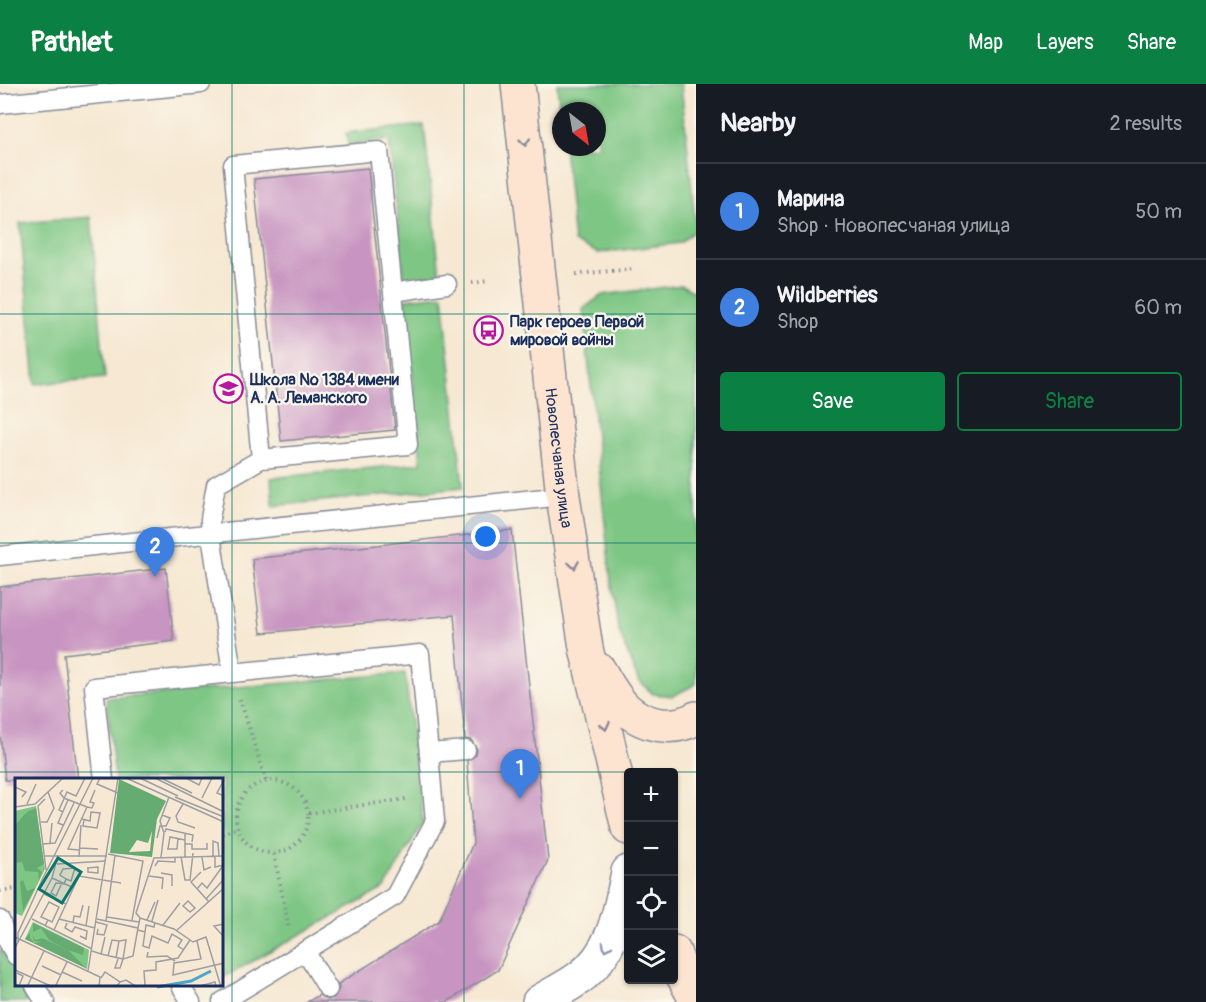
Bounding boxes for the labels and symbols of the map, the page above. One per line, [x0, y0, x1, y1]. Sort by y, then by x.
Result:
north arrow [552, 102, 606, 156]
one-way arrow [518, 138, 530, 147]
place label: Парк героев Первой мировой войны [510, 312, 645, 350]
bus stop icon: Парк героев Первой мировой войны [473, 314, 505, 346]
place label: Школа № 1384 имени А. А. Леманского [249, 370, 400, 408]
school or university icon: Школа № 1384 имени А. А. Леманского [213, 372, 245, 404]
street label: Новопесчаная улица [540, 387, 577, 529]
your location [471, 522, 500, 551]
pin: 2 [136, 528, 174, 577]
one-way arrow [567, 560, 579, 570]
one-way arrow [597, 720, 610, 730]
pin: 1 [500, 750, 540, 799]
inset map [15, 778, 224, 987]
one-way arrow [602, 941, 613, 951]

